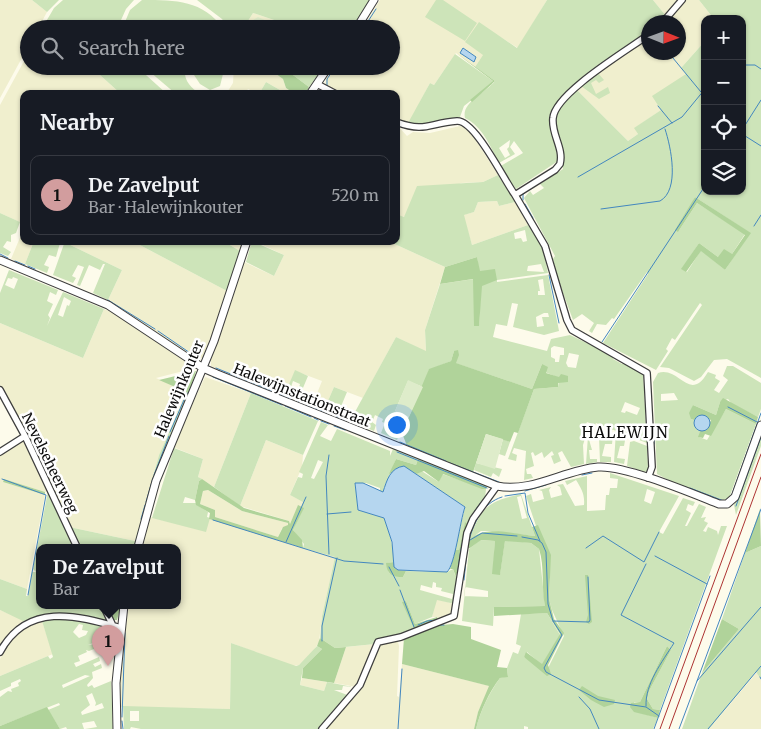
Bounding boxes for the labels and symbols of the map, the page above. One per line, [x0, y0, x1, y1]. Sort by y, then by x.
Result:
north arrow [641, 15, 686, 60]
street label: Halewijnkouter [150, 338, 208, 440]
street label: Halewijnstationstraat [231, 359, 374, 431]
street label: Nevelseheerweg [18, 410, 82, 517]
your location [384, 412, 410, 438]
district label: HALEWIJN [581, 423, 669, 442]
pin: 1 [92, 625, 124, 666]

